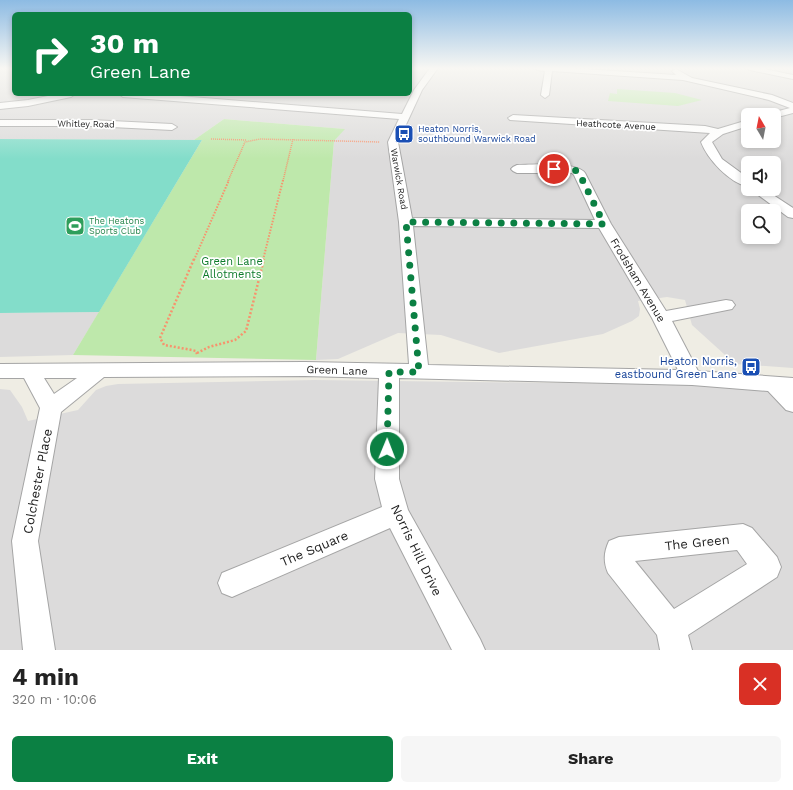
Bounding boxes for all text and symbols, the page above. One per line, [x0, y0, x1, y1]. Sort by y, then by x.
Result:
text: 30 m [90, 27, 159, 60]
icon: right [24, 28, 76, 80]
text: Green Lane [90, 61, 191, 82]
north arrow [741, 108, 781, 148]
map controls [741, 108, 781, 244]
street label: Whitley Road [57, 118, 115, 130]
street label: Heathcote Avenue [576, 118, 656, 132]
bus stop icon: Heaton Norris, southbound Warwick Road [393, 123, 415, 145]
place label: Heaton Norris, southbound Warwick Road [418, 124, 536, 144]
street label: Warwick Road [389, 148, 409, 210]
pin [537, 152, 571, 186]
button: sound [741, 156, 781, 196]
icon: arrive [543, 158, 565, 180]
button: search [741, 204, 781, 244]
sports icon: The Heatons Sports Club [64, 215, 86, 237]
place label: The Heatons Sports Club [89, 216, 144, 236]
street label: Frodsham Avenue [607, 236, 668, 325]
park label: Green Lane Allotments [201, 255, 263, 281]
place label: Heaton Norris, eastbound Green Lane [615, 355, 737, 381]
bus stop icon: Heaton Norris, eastbound Green Lane [740, 356, 762, 378]
street label: Green Lane [306, 363, 368, 378]
street label: Colchester Place [20, 427, 55, 535]
position arrow [366, 428, 408, 470]
street label: Norris Hill Drive [388, 502, 445, 598]
street label: The Square [278, 527, 350, 569]
street label: The Green [664, 532, 730, 553]
text: 4 min [12, 663, 79, 691]
button: close [739, 663, 781, 705]
text: 320 m · 10:06 [12, 692, 97, 707]
button: Exit [12, 736, 393, 782]
button: Share [401, 736, 781, 782]

